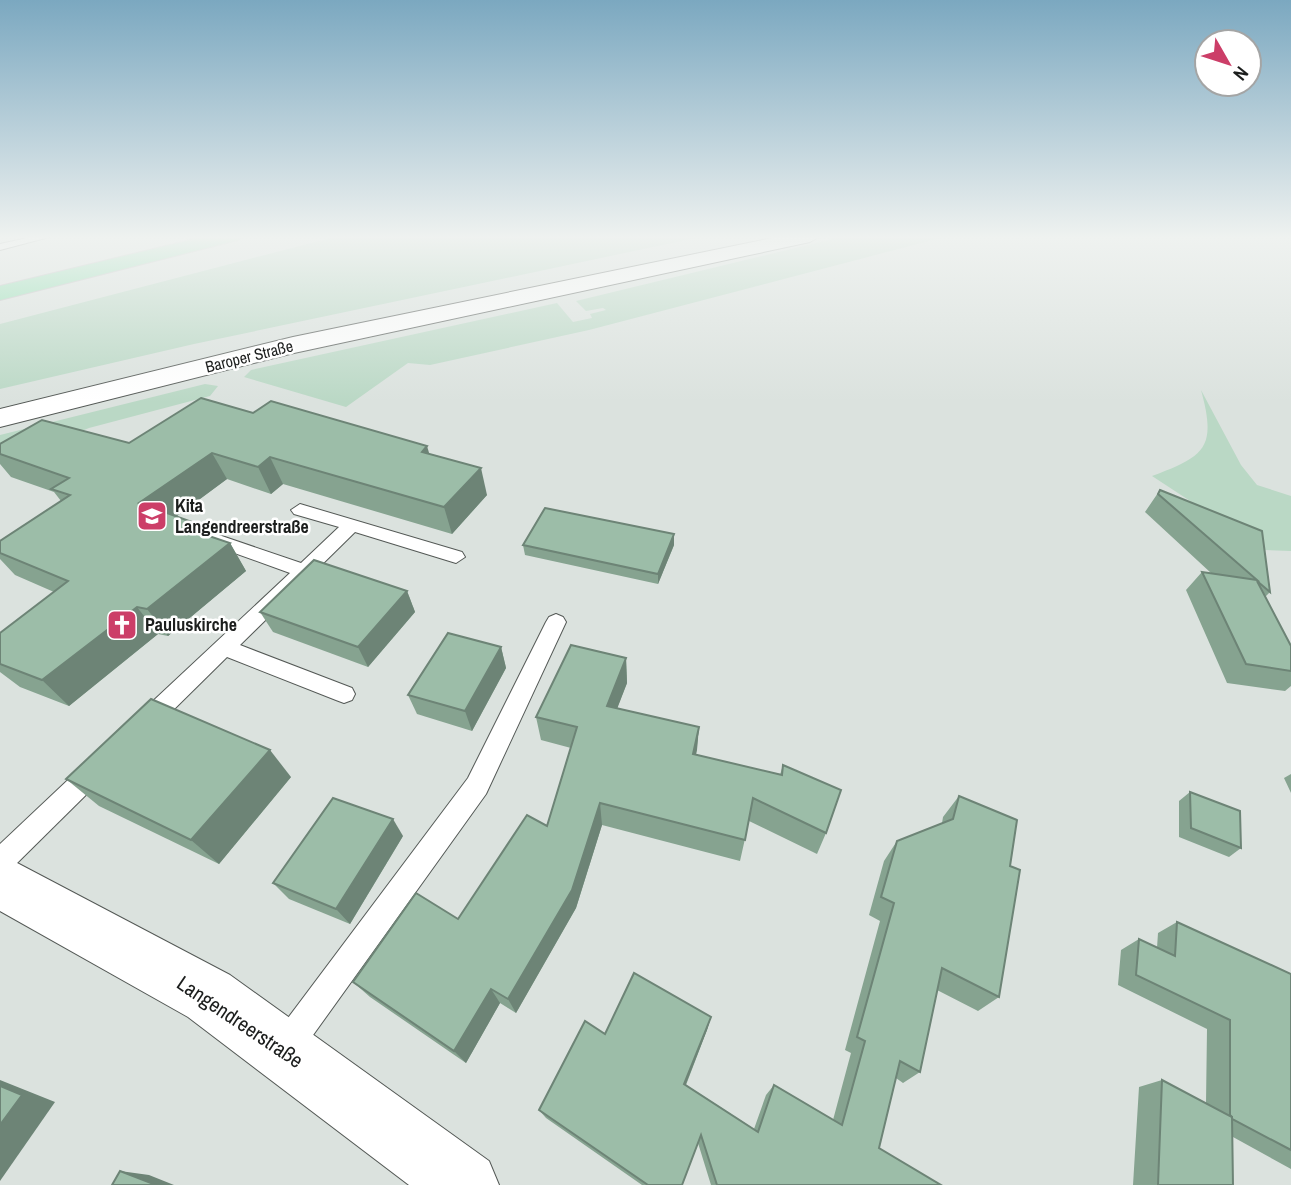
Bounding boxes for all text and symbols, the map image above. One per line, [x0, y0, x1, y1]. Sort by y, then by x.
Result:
north arrow [1193, 28, 1263, 98]
text: N [1228, 61, 1255, 86]
street label: Baroper Straße [203, 334, 295, 378]
place label: Kita Langendreerstraße [175, 493, 309, 539]
school or university icon: Kita Langendreerstraße [135, 499, 169, 533]
church icon: Pauluskirche [105, 608, 139, 642]
place label: Pauluskirche [145, 612, 237, 637]
street label: Langendreerstraße [171, 969, 309, 1075]

